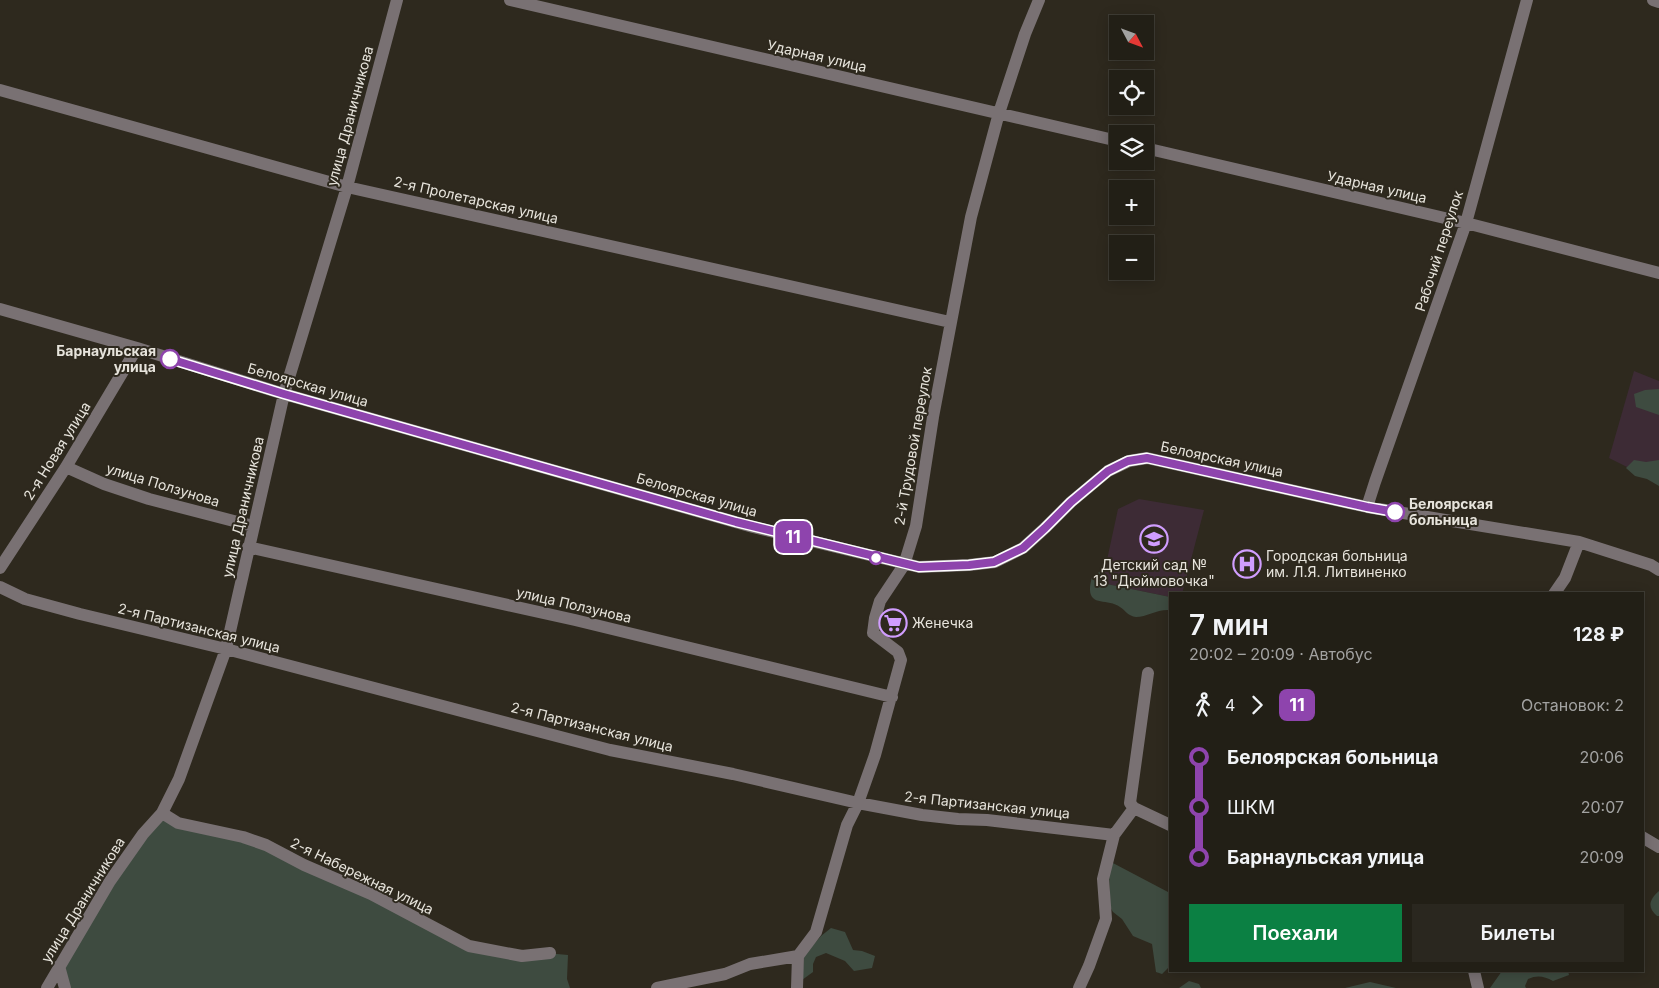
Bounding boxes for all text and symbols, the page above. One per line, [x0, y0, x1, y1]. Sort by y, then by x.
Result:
north arrow [1109, 15, 1154, 60]
map controls [1109, 15, 1154, 280]
street label: Ударная улица [766, 36, 869, 75]
street label: улица Драничникова [323, 44, 376, 188]
button: locate [1109, 70, 1154, 115]
button: layers [1109, 125, 1154, 170]
street label: Ударная улица [1326, 167, 1429, 206]
street label: 2-я Пролетарская улица [392, 172, 560, 227]
button: + [1109, 180, 1154, 225]
street label: Рабочий переулок [1411, 188, 1466, 314]
button: − [1109, 235, 1154, 280]
place label: Барнаульская улица [56, 342, 156, 375]
marker: Барнаульская улица [160, 349, 180, 369]
street label: Белоярская улица [246, 359, 371, 410]
street label: 2-й Трудовой переулок [890, 365, 935, 527]
street label: 2-я Новая улица [19, 398, 94, 503]
street label: улица Драничникова [218, 435, 267, 579]
street label: Белоярская улица [1159, 437, 1285, 480]
street label: улица Ползунова [104, 459, 222, 510]
street label: Белоярская улица [635, 469, 760, 520]
place label: Белоярская больница [1409, 495, 1493, 528]
marker: Белоярская больница [1385, 502, 1405, 522]
line badge: 11 [770, 521, 816, 553]
school or university icon: Детский сад № 13 "Дюймовочка" [1139, 524, 1169, 554]
text: 11 [785, 526, 801, 547]
place label: Городская больница им. Л.Я. Литвиненко [1266, 547, 1408, 580]
hospital icon: Городская больница им. Л.Я. Литвиненко [1232, 549, 1262, 579]
unlabelled marker [869, 551, 883, 565]
place label: Детский сад № 13 "Дюймовочка" [1093, 556, 1215, 589]
street label: улица Ползунова [515, 583, 633, 626]
street label: 2-я Партизанская улица [116, 599, 282, 656]
supermarket icon: Женечка [878, 608, 908, 638]
text: 7 мин [1189, 608, 1269, 642]
place label: Женечка [912, 614, 973, 631]
text: 128 ₽ [1573, 623, 1624, 646]
text: 20:02 – 20:09 · Автобус [1189, 644, 1373, 664]
icon: walk [1189, 691, 1217, 719]
icon: forward [1243, 691, 1271, 719]
text: 11 [1289, 694, 1305, 715]
text: 4 [1225, 695, 1235, 715]
text: Остановок: 2 [1521, 695, 1624, 715]
street label: 2-я Партизанская улица [509, 698, 675, 755]
text: Белоярская больница [1227, 746, 1439, 769]
text: 20:06 [1580, 747, 1624, 767]
street label: 2-я Партизанская улица [903, 787, 1071, 822]
text: ШКМ [1227, 796, 1275, 819]
text: 20:07 [1581, 797, 1624, 817]
street label: улица Драничникова [37, 834, 128, 965]
street label: 2-я Набережная улица [288, 834, 436, 918]
text: Барнаульская улица [1227, 846, 1424, 869]
text: 20:09 [1580, 847, 1624, 867]
button: Поехали [1189, 904, 1402, 962]
button: Билеты [1412, 904, 1624, 962]

